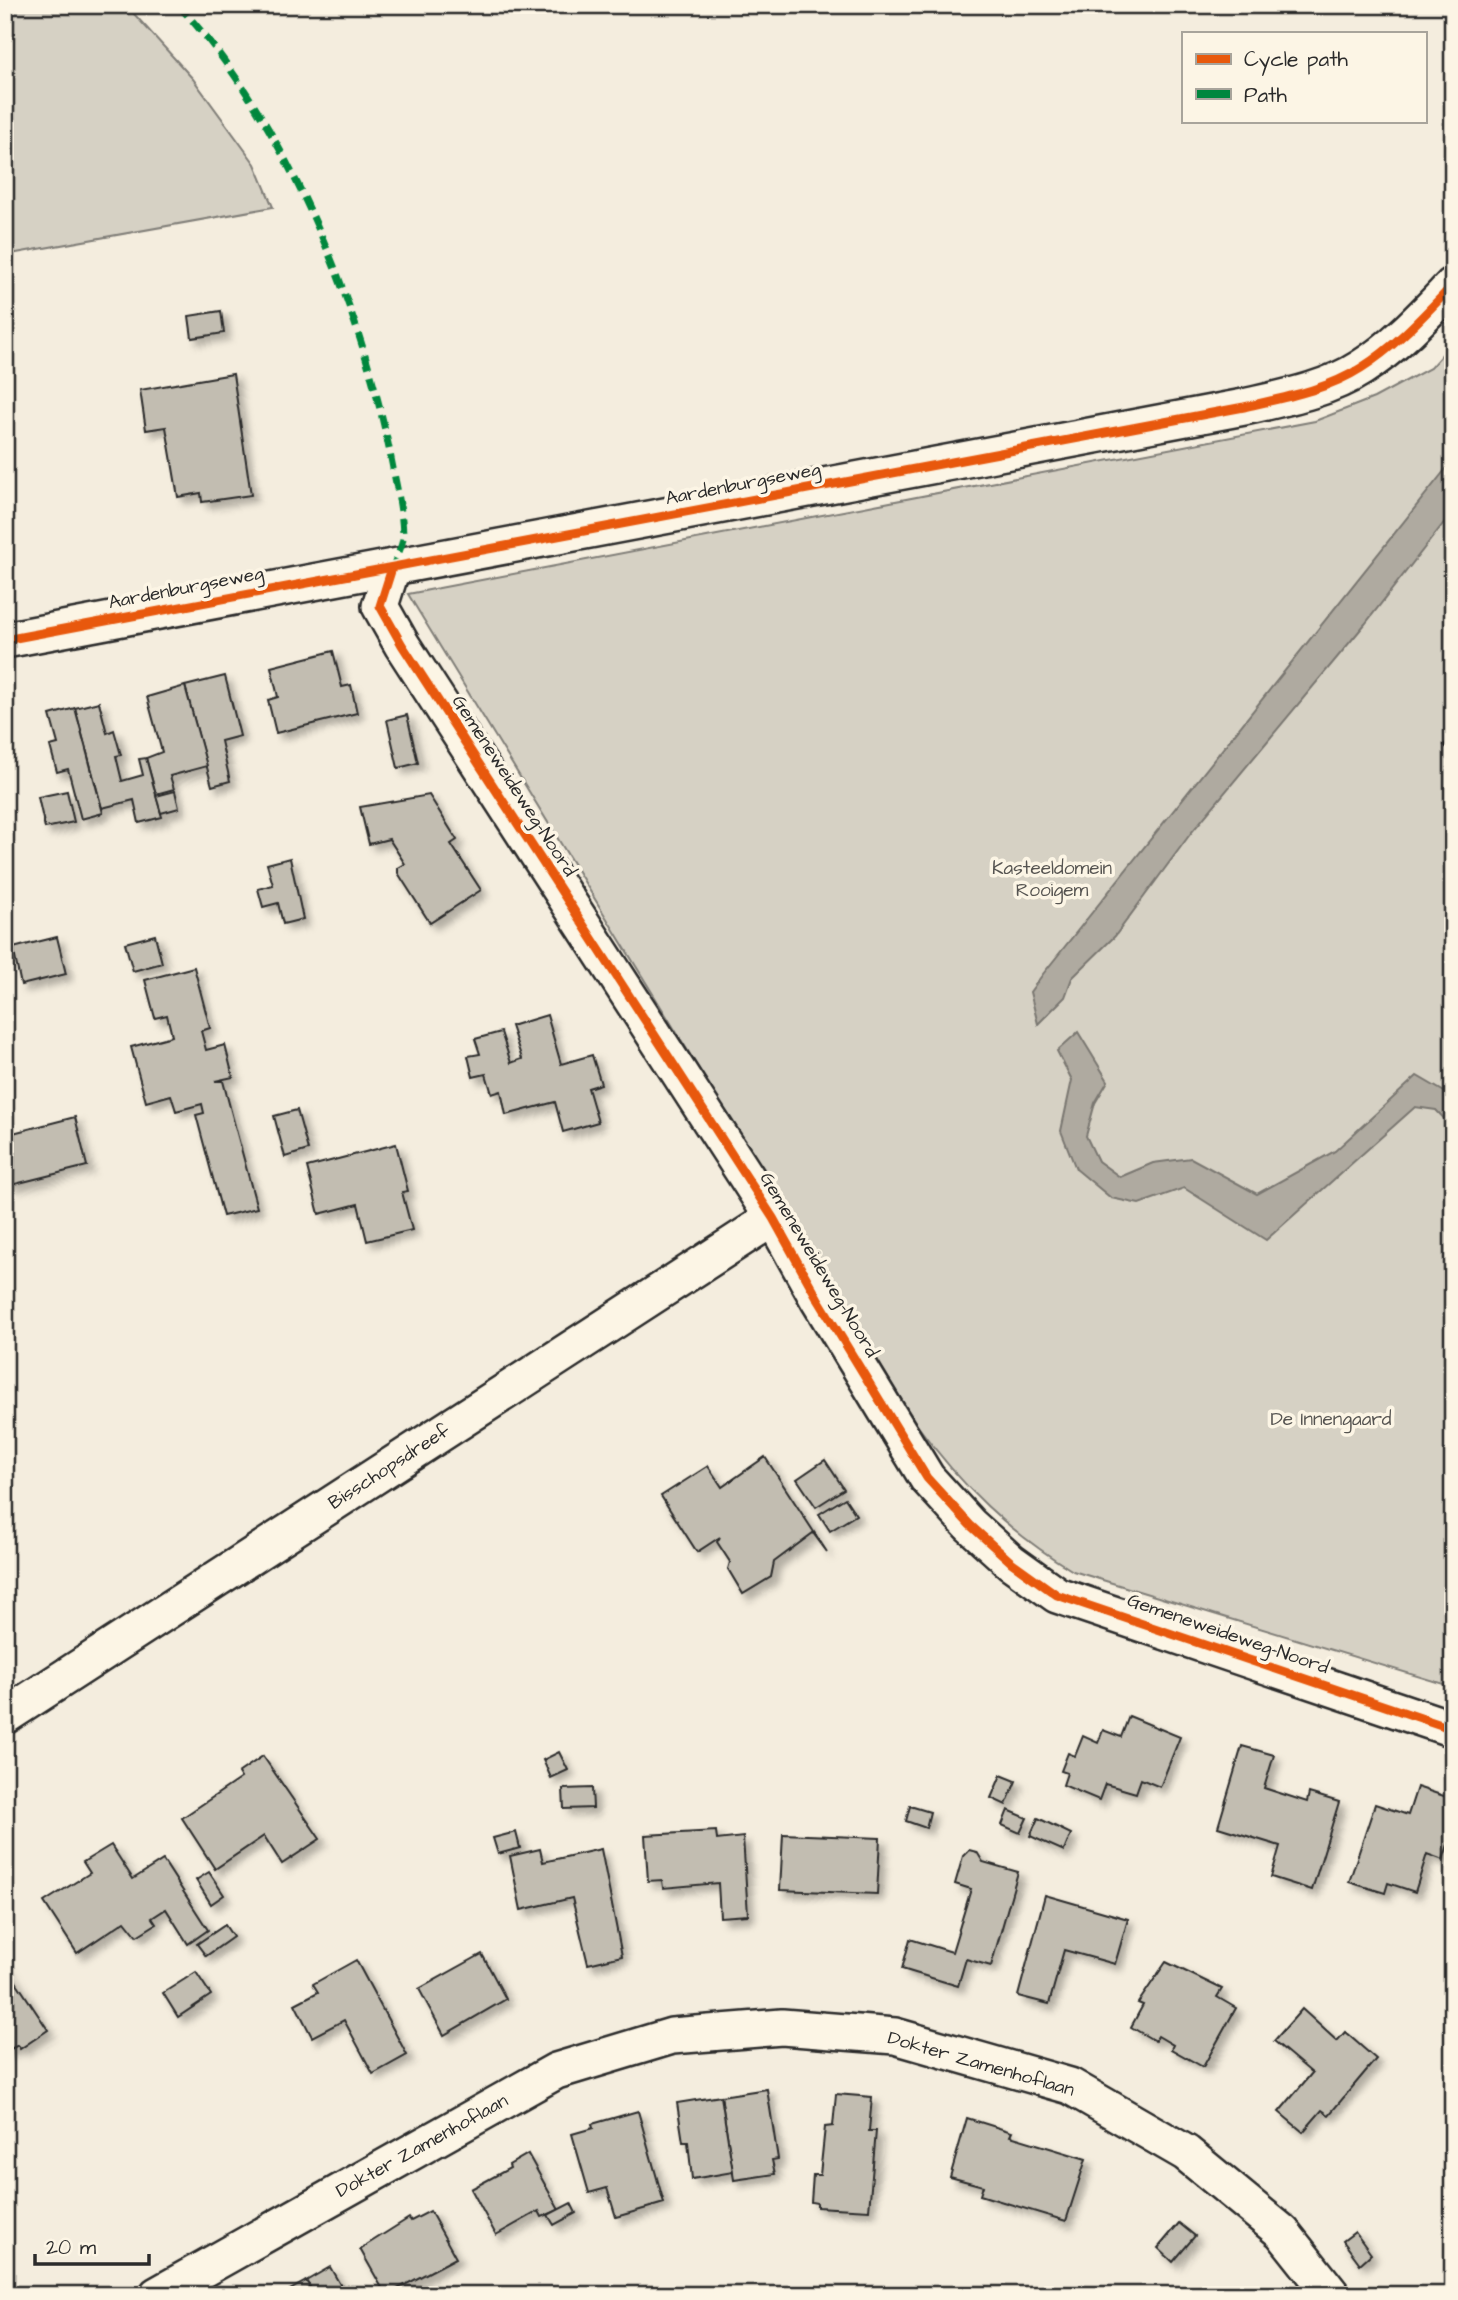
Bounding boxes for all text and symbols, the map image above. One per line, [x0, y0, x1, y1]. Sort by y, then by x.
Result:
legend [1182, 32, 1426, 122]
text: Cycle path [1244, 45, 1349, 76]
text: Path [1244, 81, 1288, 110]
street label: Aardenburgseweg [663, 456, 823, 513]
street label: Aardenburgseweg [106, 560, 266, 617]
street label: Gemeneweideweg-Noord [444, 690, 583, 883]
park label: Kasteeldomein Rooigem [992, 855, 1112, 905]
street label: Gemeneweideweg-Noord [752, 1167, 885, 1363]
park label: De Innengaard [1270, 1406, 1392, 1434]
street label: Bisschopsdreef [323, 1417, 456, 1516]
street label: Gemeneweideweg-Noord [1123, 1587, 1333, 1682]
street label: Dokter Zamenhoflaan [884, 2024, 1078, 2104]
street label: Dokter Zamenhoflaan [331, 2087, 513, 2205]
scale bar [35, 2223, 149, 2267]
text: 20 m [46, 2233, 97, 2262]

